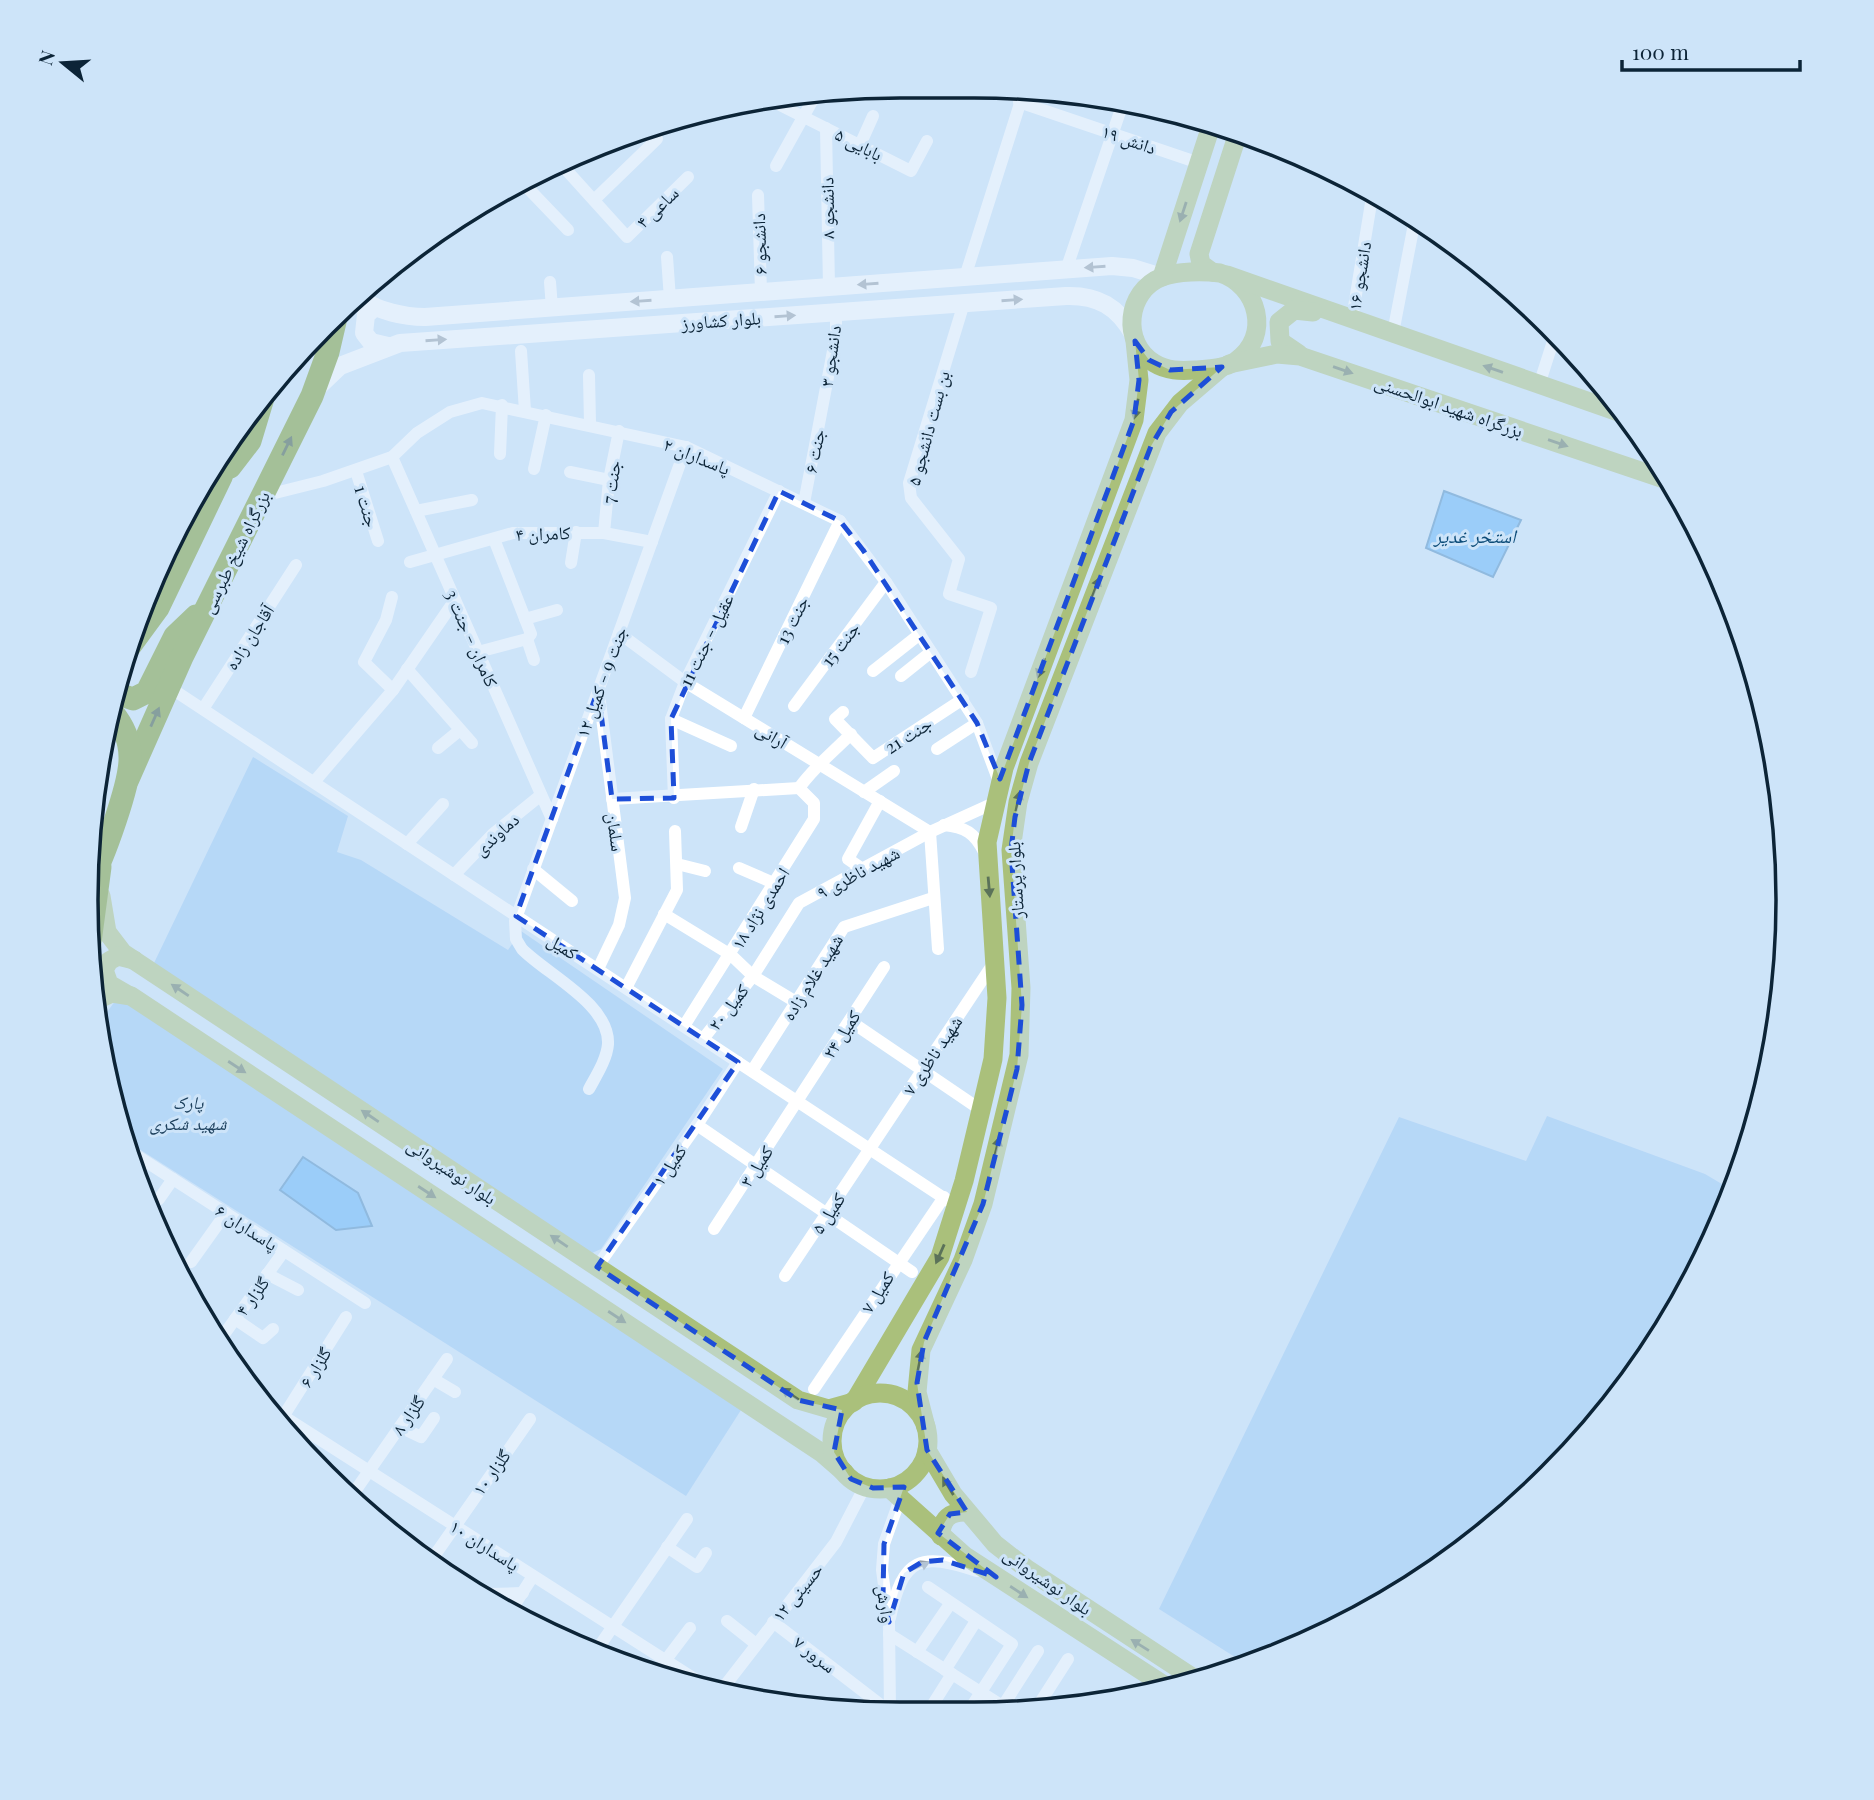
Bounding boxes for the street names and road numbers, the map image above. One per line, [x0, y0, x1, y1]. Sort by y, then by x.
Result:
street label: دانش ۱۹ [1099, 119, 1159, 159]
street label: بابایی ۵ [831, 122, 887, 166]
street label: دانشجو ۸ [814, 177, 840, 239]
street label: ساعی ۴ [631, 181, 683, 233]
street label: دانشجو ۶ [746, 213, 772, 275]
street label: دانشجو ۱۶ [1342, 240, 1376, 312]
street label: بلوار کشاورز [679, 305, 762, 335]
street label: دانشجو ۳ [814, 324, 846, 388]
street label: بن بست دانشجو ۵ [901, 368, 955, 488]
street label: بزرگراه شهید ابوالحسنی [1372, 369, 1526, 443]
street label: جنت ۶ [798, 427, 830, 475]
street label: پاسداران ۲ [660, 432, 734, 480]
street label: جنت 7 [596, 459, 626, 505]
street label: جنت 1 [349, 482, 385, 530]
street label: بزرگراه شیخ طبرسی [195, 487, 276, 618]
street label: کامران ۴ [515, 520, 571, 546]
street label: کامران - جنت 3 [440, 585, 504, 691]
street label: عقیل - جنت 11 [673, 590, 739, 690]
street label: جنت 13 [770, 592, 814, 648]
street label: آقاجان زاده [219, 599, 279, 674]
street label: جنت 15 [815, 617, 865, 671]
street label: جنت 9 - کمیل ۱۲ [570, 624, 632, 740]
street label: جنت 21 [880, 711, 936, 759]
street label: آرانی [752, 716, 793, 754]
street label: دماوندی [468, 807, 524, 861]
street label: سلمان [601, 811, 631, 853]
street label: شهید ناظری ۹ [812, 840, 904, 904]
street label: بلوار پرستار [1001, 841, 1029, 920]
street label: احمدی نژاد ۱۸ [725, 863, 795, 953]
street label: کمیل [543, 927, 583, 965]
street label: شهید غلام زاده [776, 929, 849, 1025]
street label: کمیل ۲۰ [702, 978, 754, 1035]
street label: کمیل ۲۴ [817, 1005, 866, 1063]
street label: شهید ناظری ۷ [897, 1011, 967, 1099]
street label: بلوار نوشیروانی [403, 1132, 501, 1210]
street label: کمیل ۱ [646, 1139, 692, 1190]
street label: کمیل ۳ [734, 1140, 778, 1191]
street label: کمیل ۵ [806, 1187, 851, 1238]
street label: پاسداران ۶ [211, 1198, 283, 1256]
street label: کمیل ۷ [855, 1266, 899, 1317]
street label: گلزار ۴ [230, 1271, 275, 1320]
street label: گلزار ۶ [293, 1342, 337, 1392]
street label: گلزار ۸ [386, 1390, 430, 1439]
street label: گلزار ۱۰ [466, 1444, 516, 1500]
street label: پاسداران ١٠ [446, 1514, 524, 1576]
street label: بلوار نوشیروانی [999, 1542, 1097, 1620]
street label: حسینی ۱۲ [766, 1558, 828, 1626]
street label: وارش [871, 1584, 901, 1624]
street label: سرور ۷ [789, 1630, 841, 1678]

